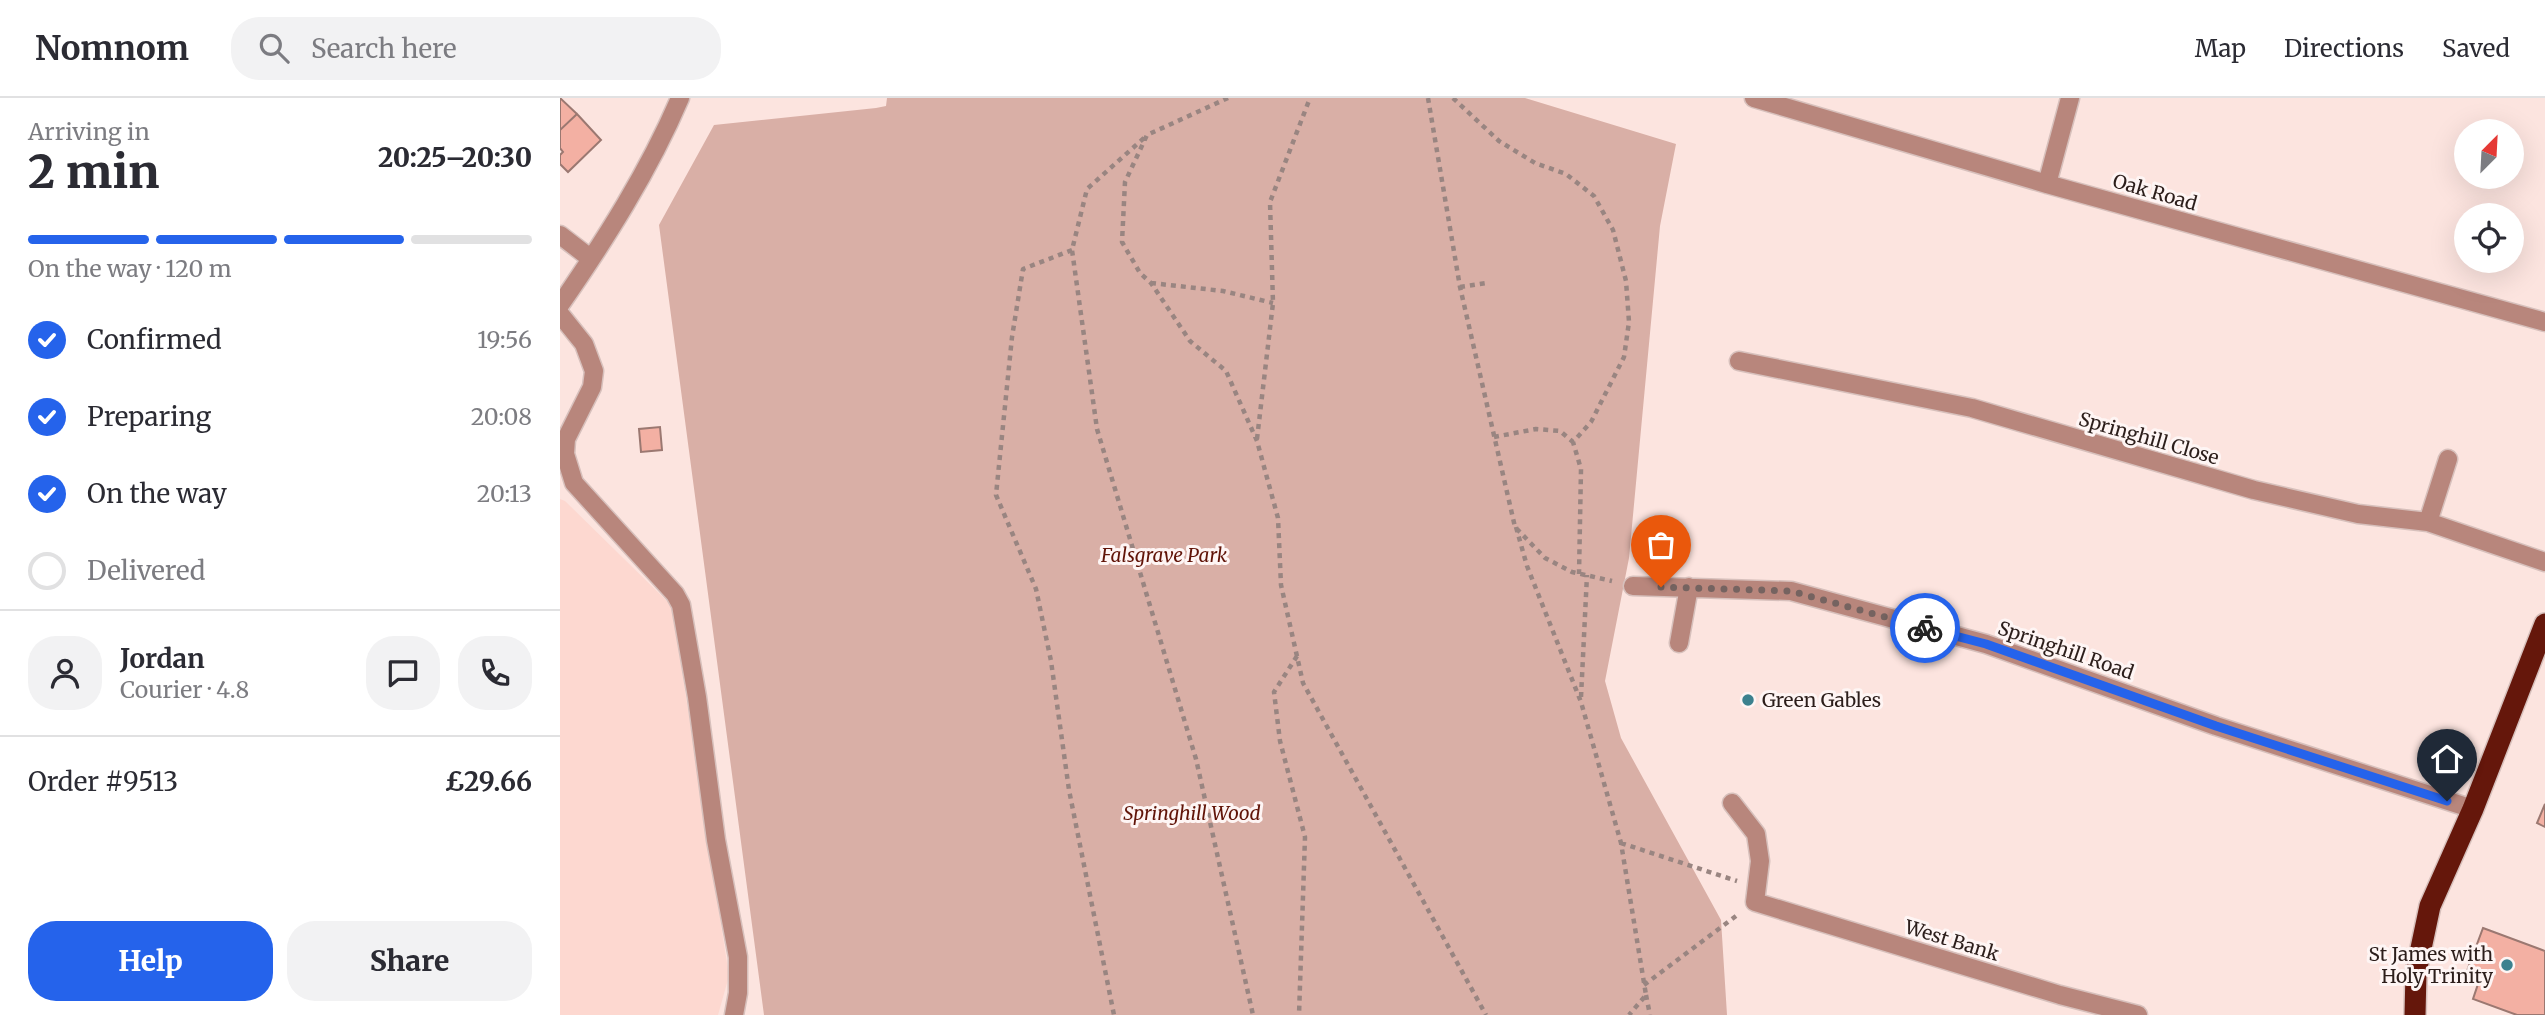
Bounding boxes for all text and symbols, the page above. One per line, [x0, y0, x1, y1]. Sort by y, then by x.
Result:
search box [231, 17, 721, 80]
text: Nomnom [35, 28, 189, 69]
icon: search [255, 29, 293, 67]
text: Search here [311, 32, 457, 65]
text: Map [2195, 33, 2246, 64]
text: Directions [2284, 33, 2404, 64]
text: Saved [2442, 33, 2510, 64]
text: Arriving in [28, 117, 150, 146]
north arrow [2454, 119, 2524, 189]
map controls [2454, 119, 2524, 273]
text: 20:25–20:30 [378, 141, 532, 174]
text: 2 min [28, 143, 160, 201]
street label: Oak Road [2110, 169, 2200, 215]
button: locate [2454, 203, 2524, 273]
text: On the way · 120 m [28, 254, 232, 283]
icon: check [28, 321, 66, 359]
text: Confirmed [87, 323, 222, 356]
text: 19:56 [477, 325, 532, 354]
icon: check [28, 398, 66, 436]
text: Preparing [87, 400, 211, 433]
text: 20:08 [471, 402, 532, 431]
street label: Springhill Close [2076, 407, 2222, 469]
icon: check [28, 475, 66, 513]
text: On the way [87, 477, 227, 510]
text: 20:13 [477, 479, 532, 508]
pin [1631, 515, 1691, 587]
icon: bag [1642, 526, 1680, 564]
park label: Falsgrave Park [1100, 543, 1228, 567]
text: Delivered [87, 554, 206, 587]
courier [1890, 593, 1960, 663]
icon: bike [1906, 609, 1944, 647]
street label: Springhill Road [1995, 616, 2137, 684]
button: person [28, 636, 102, 710]
button: chat [366, 636, 440, 710]
button: phone [458, 636, 532, 710]
text: Jordan [120, 642, 205, 675]
text: Courier · 4.8 [120, 675, 249, 704]
place label: Green Gables [1762, 688, 1881, 712]
marker: Green Gables [1740, 692, 1756, 708]
pin [2417, 729, 2477, 801]
icon: home [2428, 740, 2466, 778]
text: Order #9513 [28, 765, 178, 798]
text: £29.66 [445, 765, 532, 798]
park label: Springhill Wood [1123, 801, 1261, 825]
street label: West Bank [1901, 914, 2002, 966]
button: Help [28, 921, 273, 1001]
button: Share [287, 921, 532, 1001]
place label: St James with Holy Trinity [2369, 942, 2493, 988]
marker: St James with Holy Trinity [2499, 957, 2515, 973]

